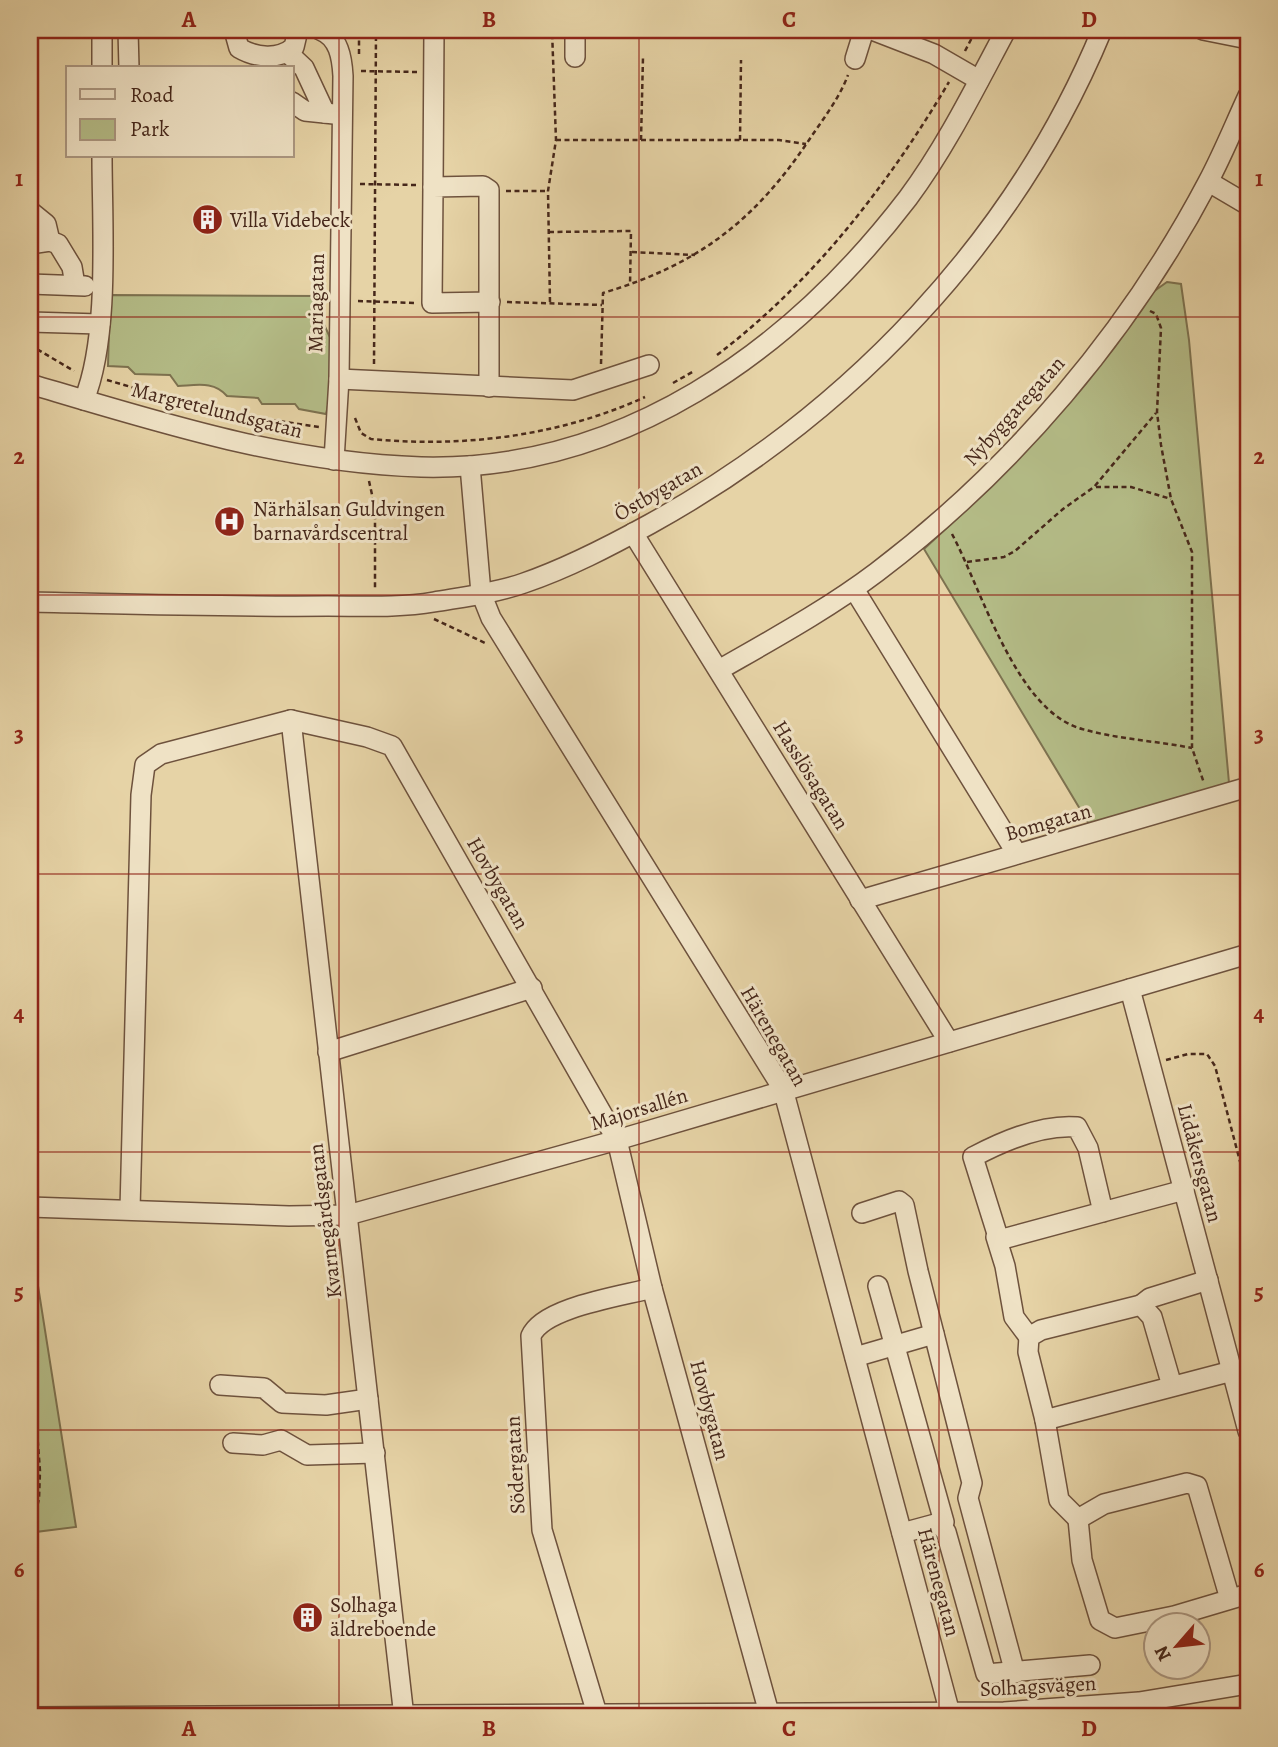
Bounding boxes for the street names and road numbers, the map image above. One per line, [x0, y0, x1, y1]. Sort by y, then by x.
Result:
street label: Mariagatan [301, 253, 331, 353]
street label: Nybyggaregatan [957, 350, 1071, 472]
street label: Margretelundsgatan [128, 375, 306, 445]
street label: Östbygatan [609, 455, 707, 527]
street label: Hasslösagatan [766, 715, 856, 835]
street label: Bomgatan [1002, 796, 1094, 848]
street label: Hovbygatan [460, 832, 536, 934]
street label: Härenegatan [734, 981, 814, 1091]
street label: Majorsallén [587, 1081, 691, 1137]
street label: Lidåkersgatan [1171, 1101, 1229, 1225]
street label: Kvarnegårdsgatan [302, 1142, 348, 1300]
street label: Hovbygatan [683, 1357, 737, 1463]
street label: Södergatan [498, 1415, 532, 1515]
street label: Härenegatan [911, 1525, 967, 1639]
street label: Solhagsvägen [979, 1669, 1097, 1703]

